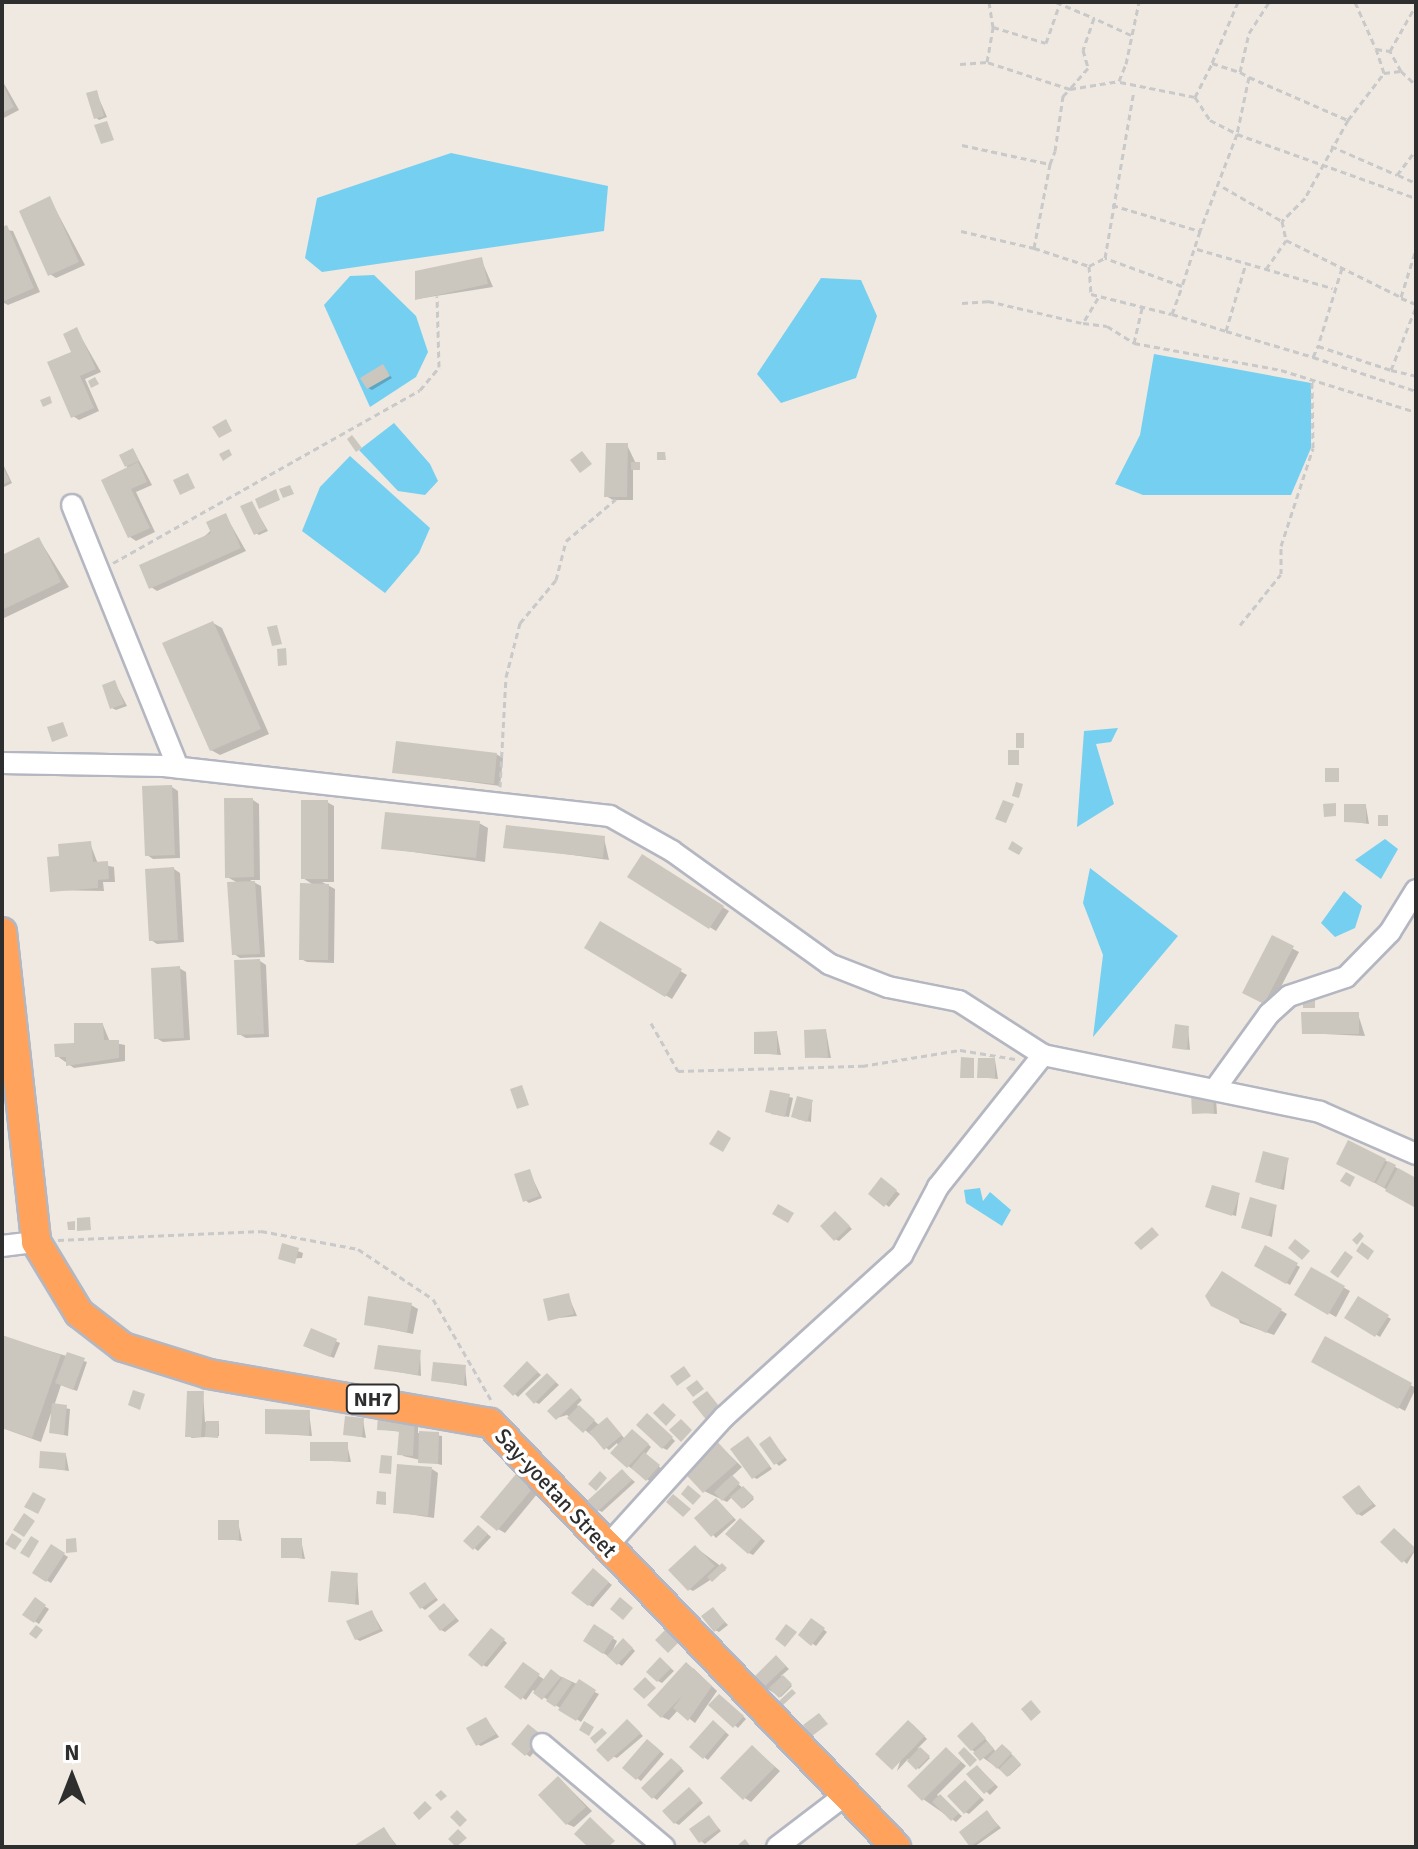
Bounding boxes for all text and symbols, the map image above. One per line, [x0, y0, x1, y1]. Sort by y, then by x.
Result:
road number: NH7 [345, 1383, 401, 1415]
street label: Say-yoetan Street [490, 1423, 622, 1563]
north arrow [32, 1737, 112, 1817]
text: N [64, 1739, 80, 1766]

